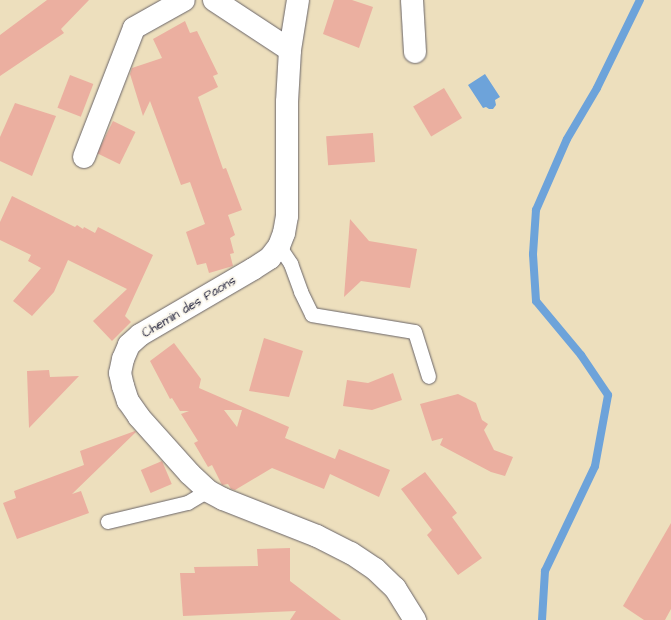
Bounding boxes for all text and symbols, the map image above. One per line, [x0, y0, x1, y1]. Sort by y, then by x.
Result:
street label: Chemin des Paons [139, 273, 239, 341]

